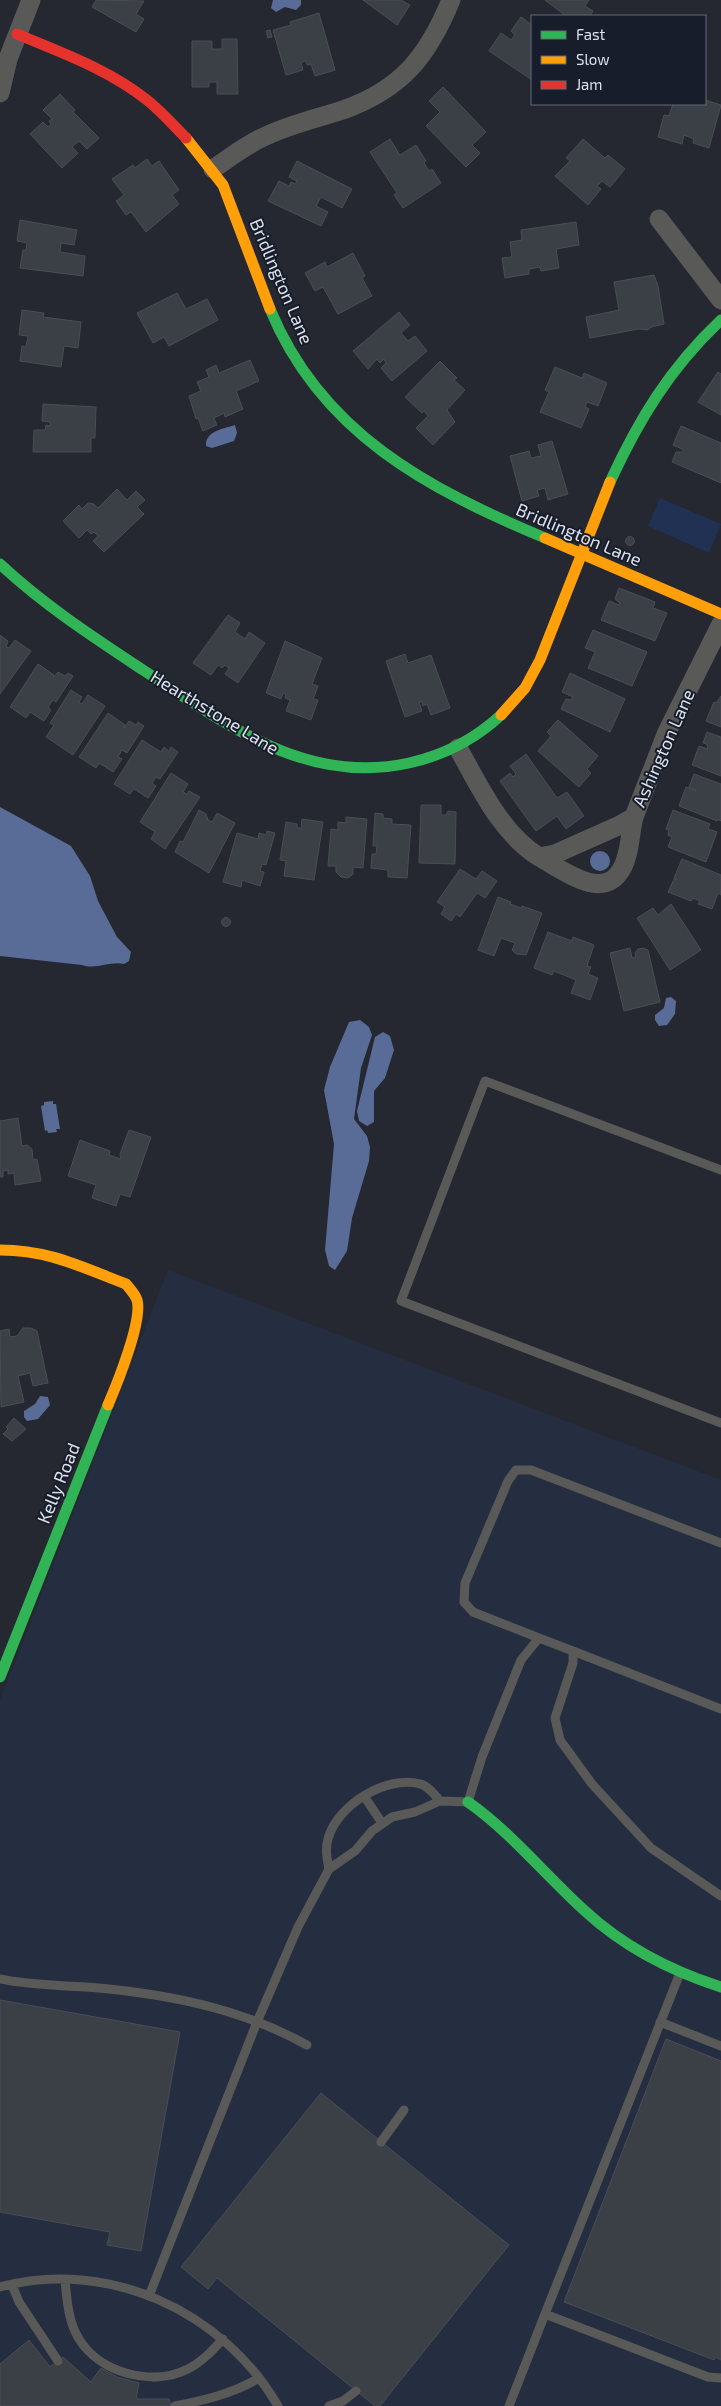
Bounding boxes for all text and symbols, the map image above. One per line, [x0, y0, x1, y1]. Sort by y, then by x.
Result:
legend [531, 15, 706, 105]
text: Fast [576, 25, 606, 43]
text: Slow [576, 50, 610, 68]
text: Jam [576, 75, 602, 93]
street label: Bridlington Lane [246, 215, 318, 347]
street label: Bridlington Lane [513, 498, 645, 570]
street label: Hearthstone Lane [147, 665, 283, 759]
street label: Ashington Lane [627, 686, 699, 810]
street label: Kelly Road [32, 1439, 84, 1527]

